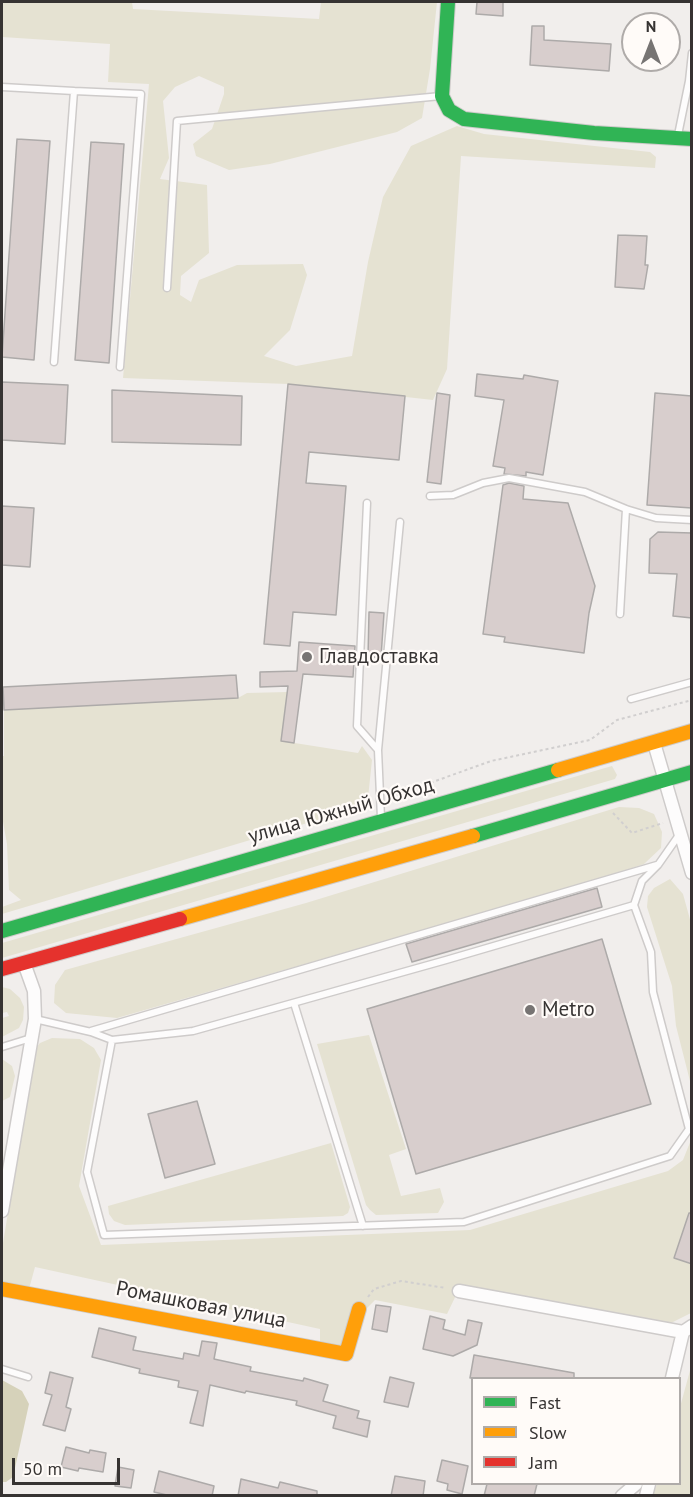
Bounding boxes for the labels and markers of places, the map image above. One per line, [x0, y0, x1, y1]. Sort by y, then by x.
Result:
place label: Главдоставка [319, 644, 439, 670]
marker: Главдоставка [300, 650, 314, 664]
place label: Metro [542, 997, 595, 1023]
marker: Metro [523, 1003, 537, 1017]

